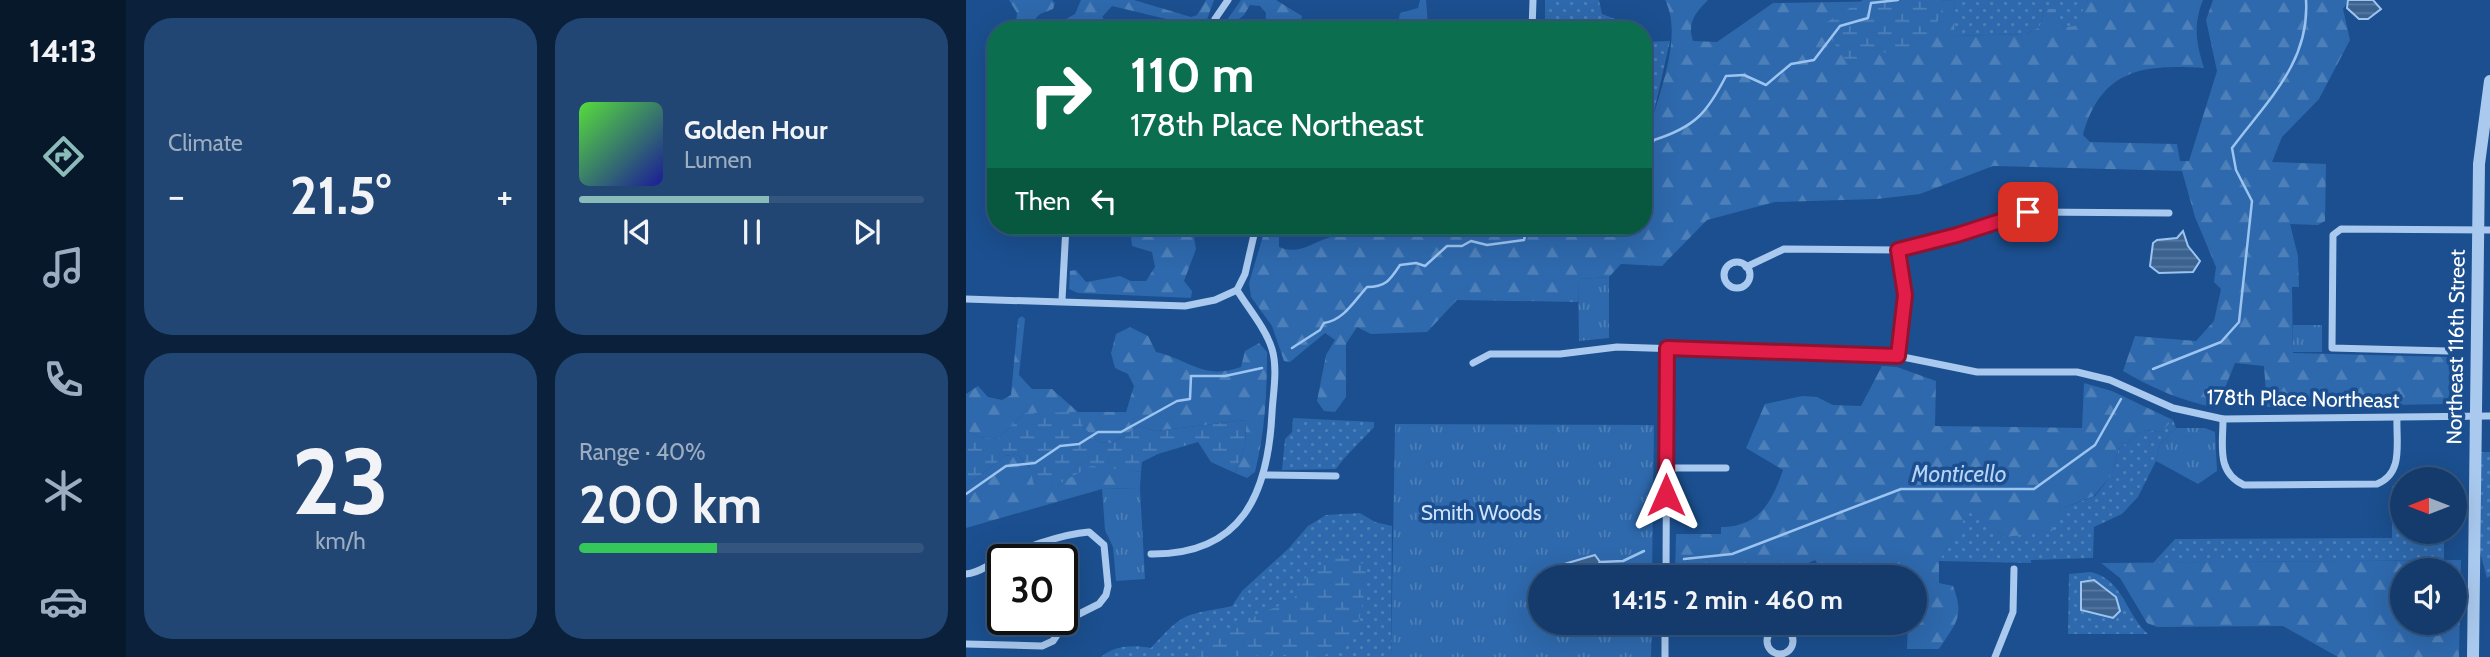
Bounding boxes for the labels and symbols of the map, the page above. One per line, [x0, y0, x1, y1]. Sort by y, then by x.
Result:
pin [1998, 182, 2058, 242]
street label: Northeast 116th Street [2441, 249, 2470, 445]
street label: 178th Place Northeast [2206, 384, 2400, 413]
position arrow [1629, 458, 1703, 532]
water label: Monticello [1911, 460, 2006, 488]
north arrow [2390, 467, 2468, 544]
park label: Smith Woods [1421, 500, 1542, 525]
speed limit sign: 30 [987, 544, 1078, 635]

